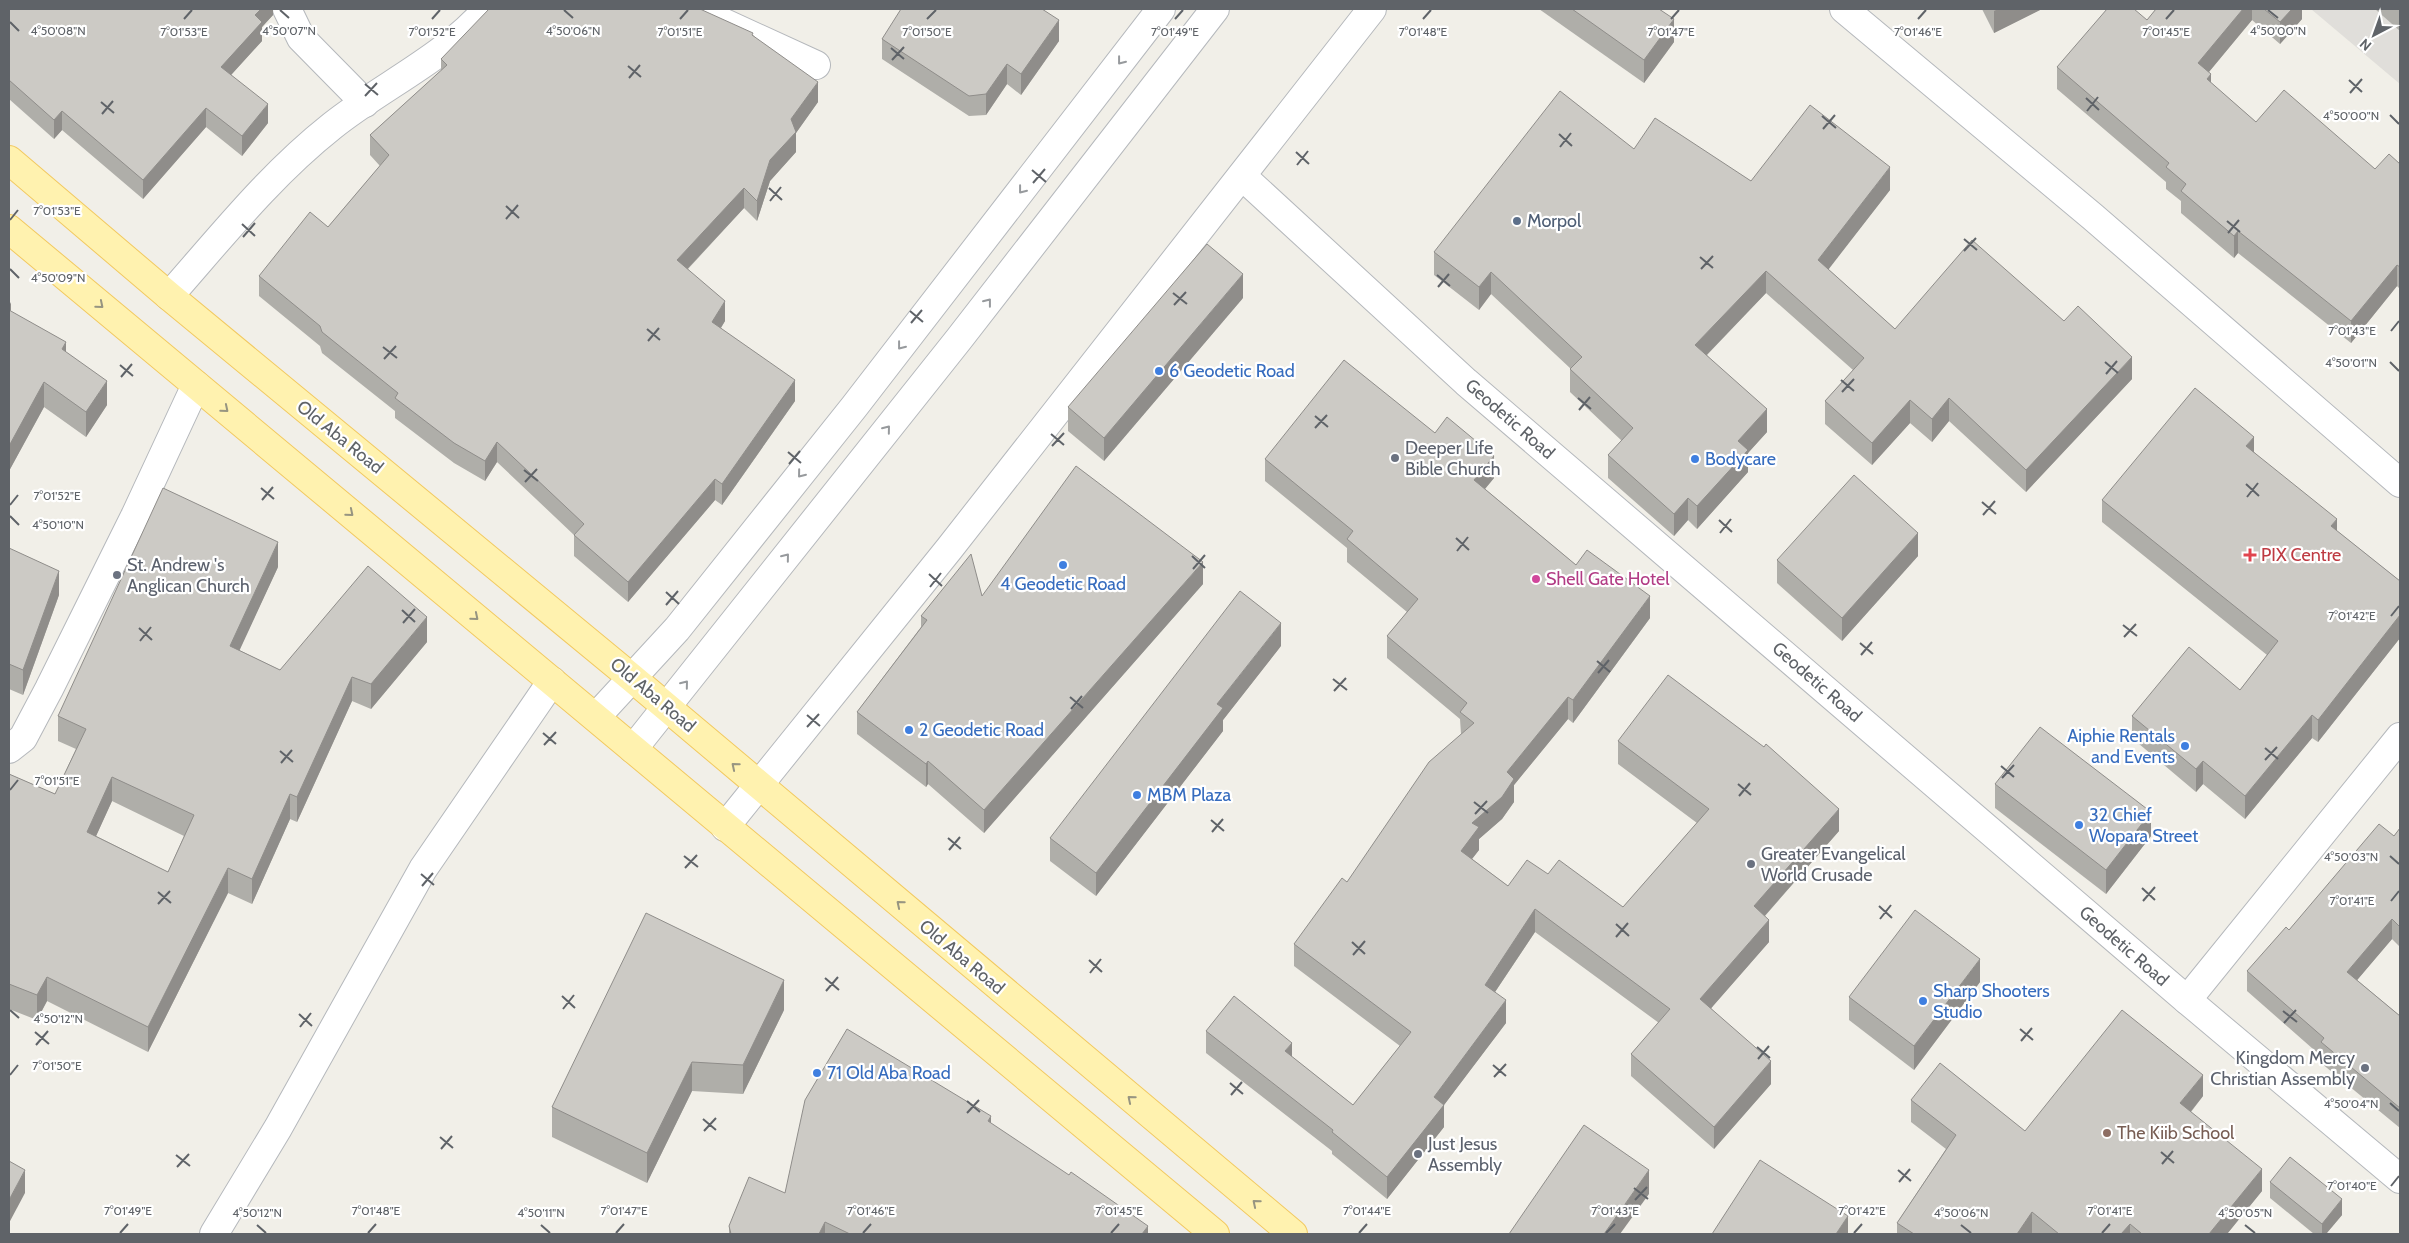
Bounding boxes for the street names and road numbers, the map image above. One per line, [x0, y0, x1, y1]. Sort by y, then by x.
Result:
street label: Geodetic Road [1461, 374, 1559, 464]
street label: Old Aba Road [292, 395, 388, 479]
street label: Geodetic Road [1768, 637, 1866, 727]
street label: Old Aba Road [606, 653, 700, 737]
street label: Geodetic Road [2075, 901, 2173, 991]
street label: Old Aba Road [915, 915, 1009, 999]

